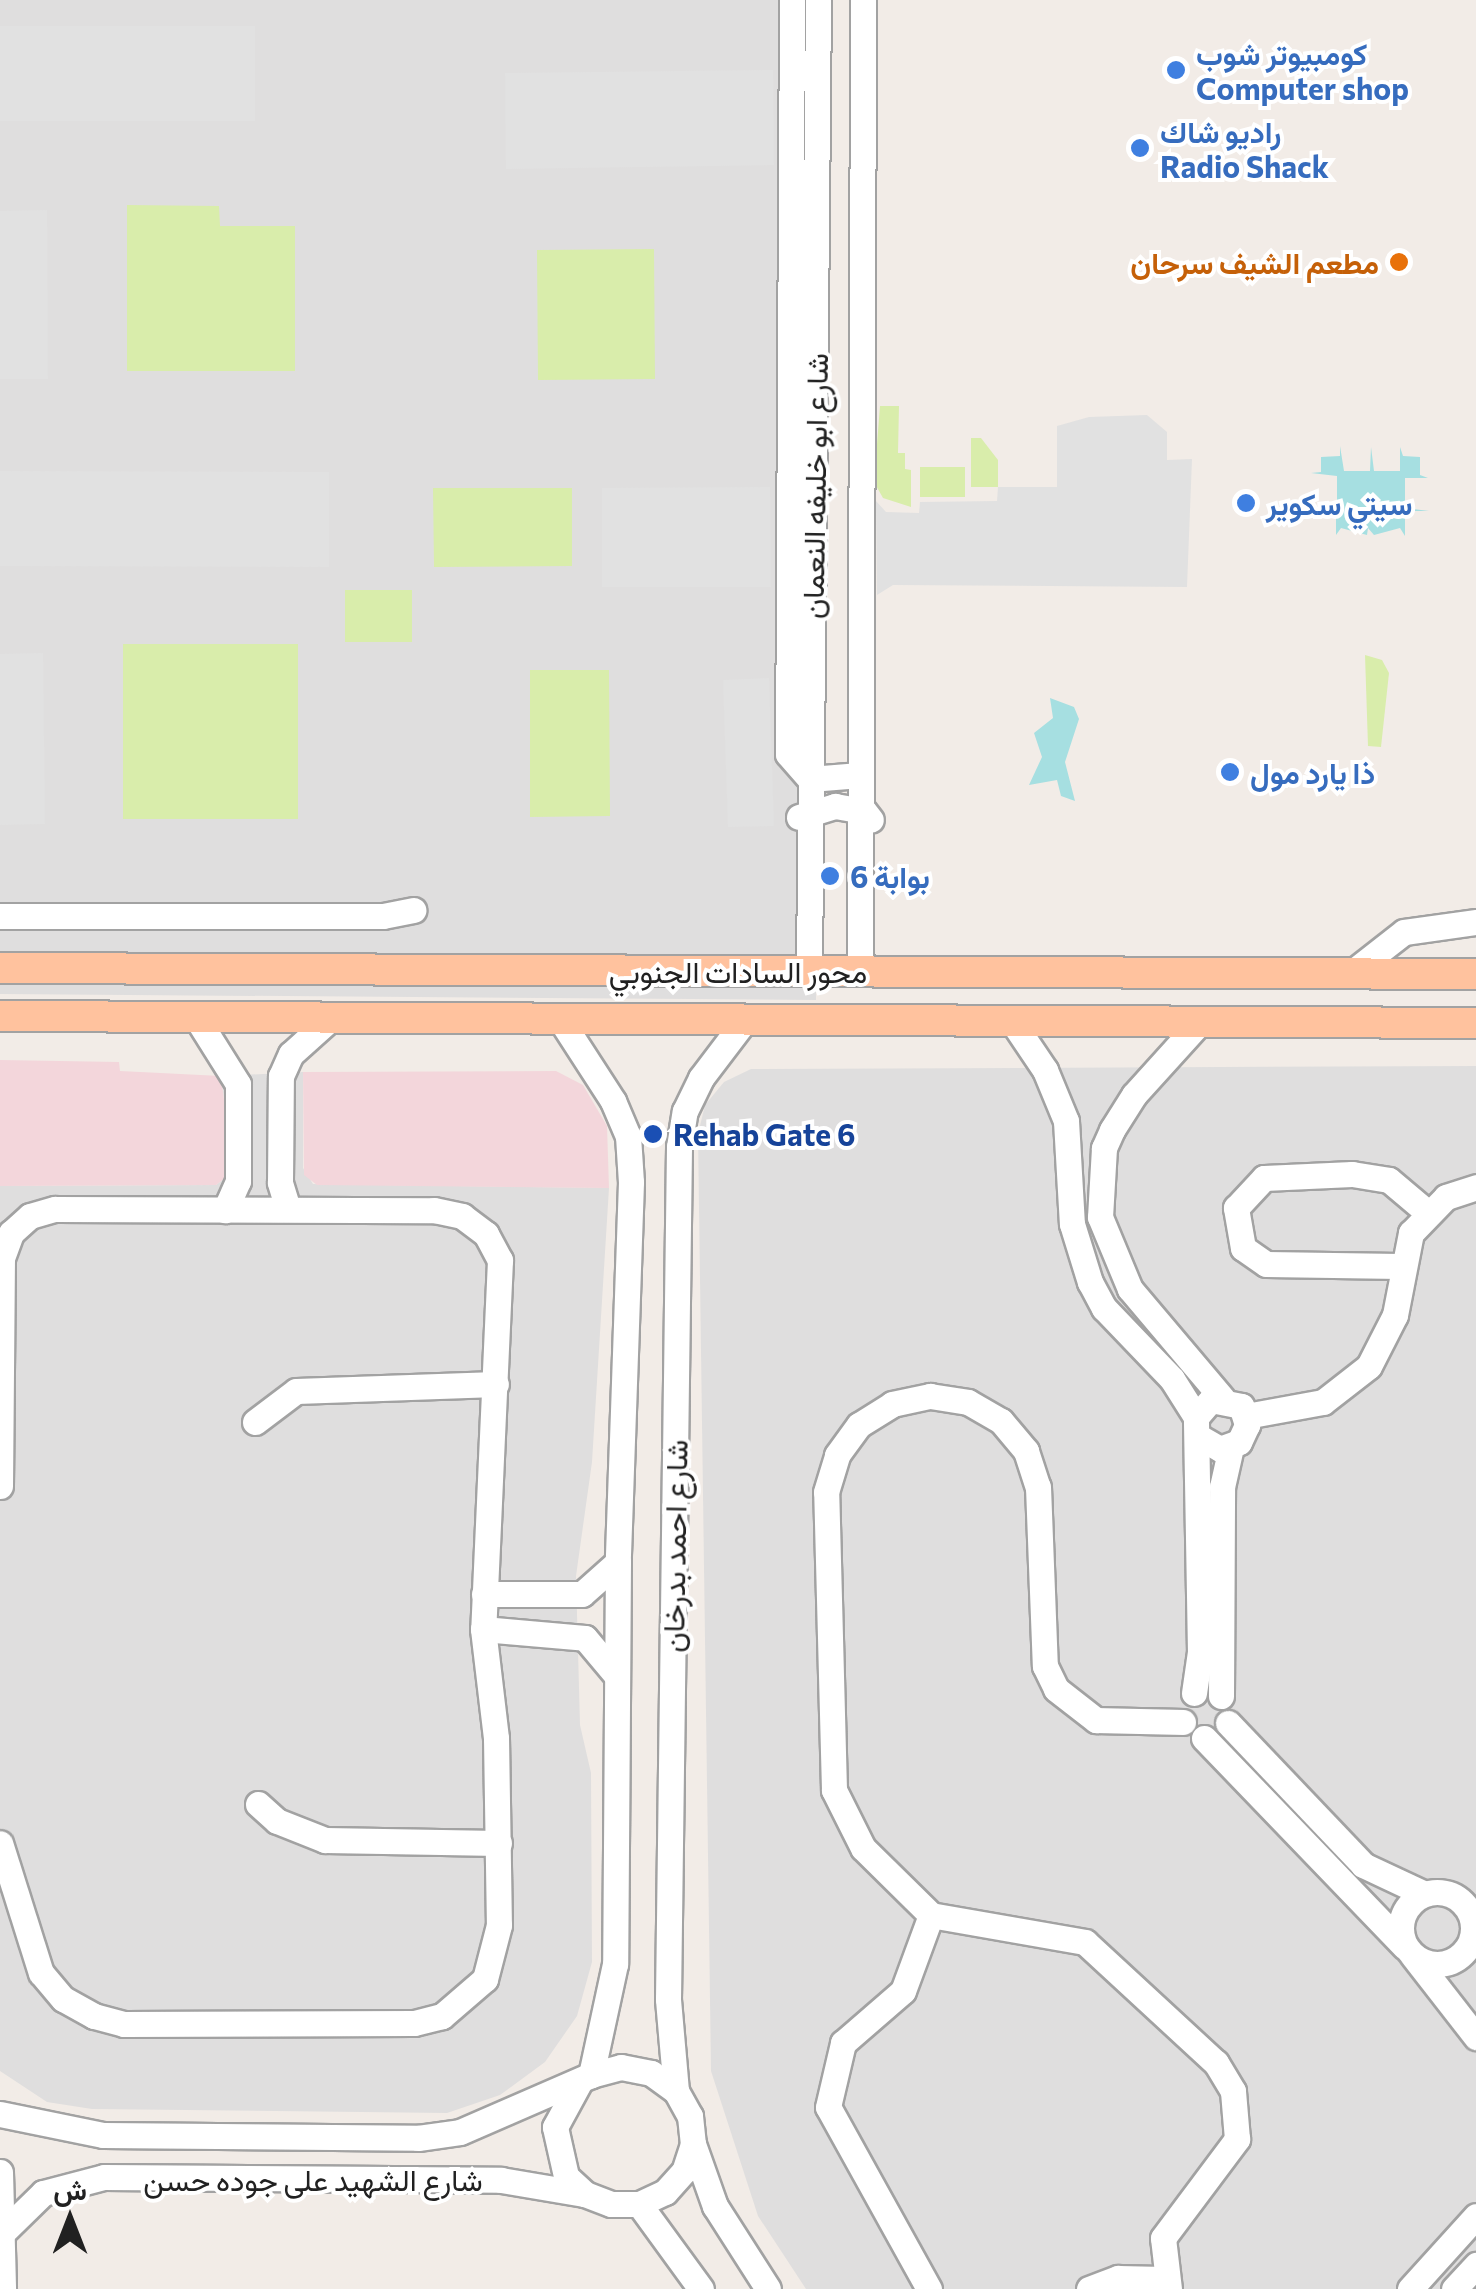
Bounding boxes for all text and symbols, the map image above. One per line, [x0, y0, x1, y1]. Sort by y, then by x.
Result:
place label: كومبيوتر شوب Computer shop [1196, 35, 1409, 106]
marker: كومبيوتر شوب Computer shop [1165, 59, 1187, 81]
place label: راديو شاك Radio Shack [1160, 113, 1329, 184]
marker: راديو شاك Radio Shack [1129, 137, 1151, 159]
place label: مطعم الشيف سرحان [1130, 244, 1379, 280]
marker: مطعم الشيف سرحان [1388, 251, 1410, 273]
street label: شارع ابو خليفه النعمان [794, 353, 834, 619]
place label: سيتي سكوير [1266, 485, 1412, 521]
marker: سيتي سكوير [1235, 492, 1257, 514]
place label: ذا يارد مول [1250, 754, 1375, 790]
marker: ذا يارد مول [1219, 761, 1241, 783]
place label: بوابة 6 [850, 858, 930, 894]
marker: بوابة 6 [819, 865, 841, 887]
street label: محور السادات الجنوبي [609, 953, 867, 989]
place label: Rehab Gate 6 [673, 1116, 855, 1152]
marker: Rehab Gate 6 [642, 1123, 664, 1145]
street label: شارع احمد بدرخان [654, 1439, 694, 1653]
street label: شارع الشهيد على جوده حسن [143, 2161, 483, 2197]
north arrow [20, 2169, 120, 2269]
text: ش [53, 2172, 87, 2206]

